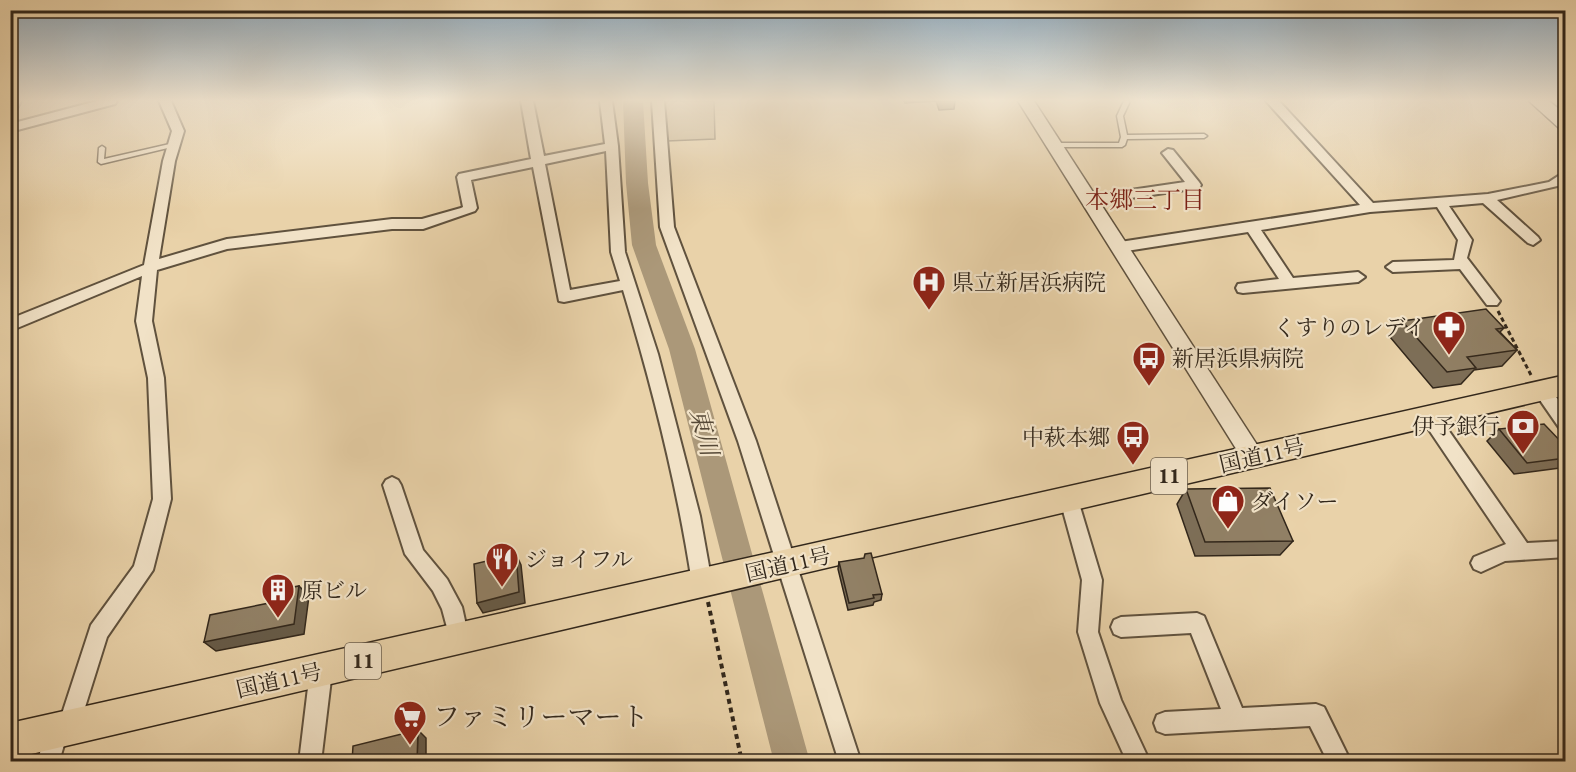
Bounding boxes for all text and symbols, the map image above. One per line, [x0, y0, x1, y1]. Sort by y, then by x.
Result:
district label: 本郷三丁目 [1085, 184, 1205, 215]
hospital icon: 県立新居浜病院 [911, 264, 947, 311]
place label: 県立新居浜病院 [952, 268, 1106, 297]
pharmacy icon: くすりのレデイ [1431, 309, 1467, 356]
place label: くすりのレデイ [1274, 313, 1426, 342]
bus stop icon: 新居浜県病院 [1131, 340, 1167, 387]
place label: 新居浜県病院 [1172, 344, 1304, 373]
water label: 東川 [683, 405, 726, 462]
bank icon: 伊予銀行 [1505, 408, 1541, 455]
place label: 伊予銀行 [1412, 412, 1500, 441]
bus stop icon: 中萩本郷 [1115, 419, 1151, 466]
place label: 中萩本郷 [1022, 423, 1110, 452]
street label: 国道11号 [1216, 432, 1308, 479]
road number: 11 [1151, 458, 1187, 494]
shop icon: ダイソー [1210, 483, 1246, 530]
place label: ダイソー [1251, 487, 1339, 516]
restaurant icon: ジョイフル [484, 541, 520, 588]
street label: 国道11号 [742, 541, 834, 588]
place label: ジョイフル [525, 545, 633, 574]
building icon: 原ビル [260, 572, 296, 619]
place label: 原ビル [301, 576, 367, 605]
road number: 11 [345, 643, 381, 679]
street label: 国道11号 [233, 657, 325, 704]
supermarket icon: ファミリーマート [392, 699, 428, 746]
place label: ファミリーマート [433, 699, 648, 734]

